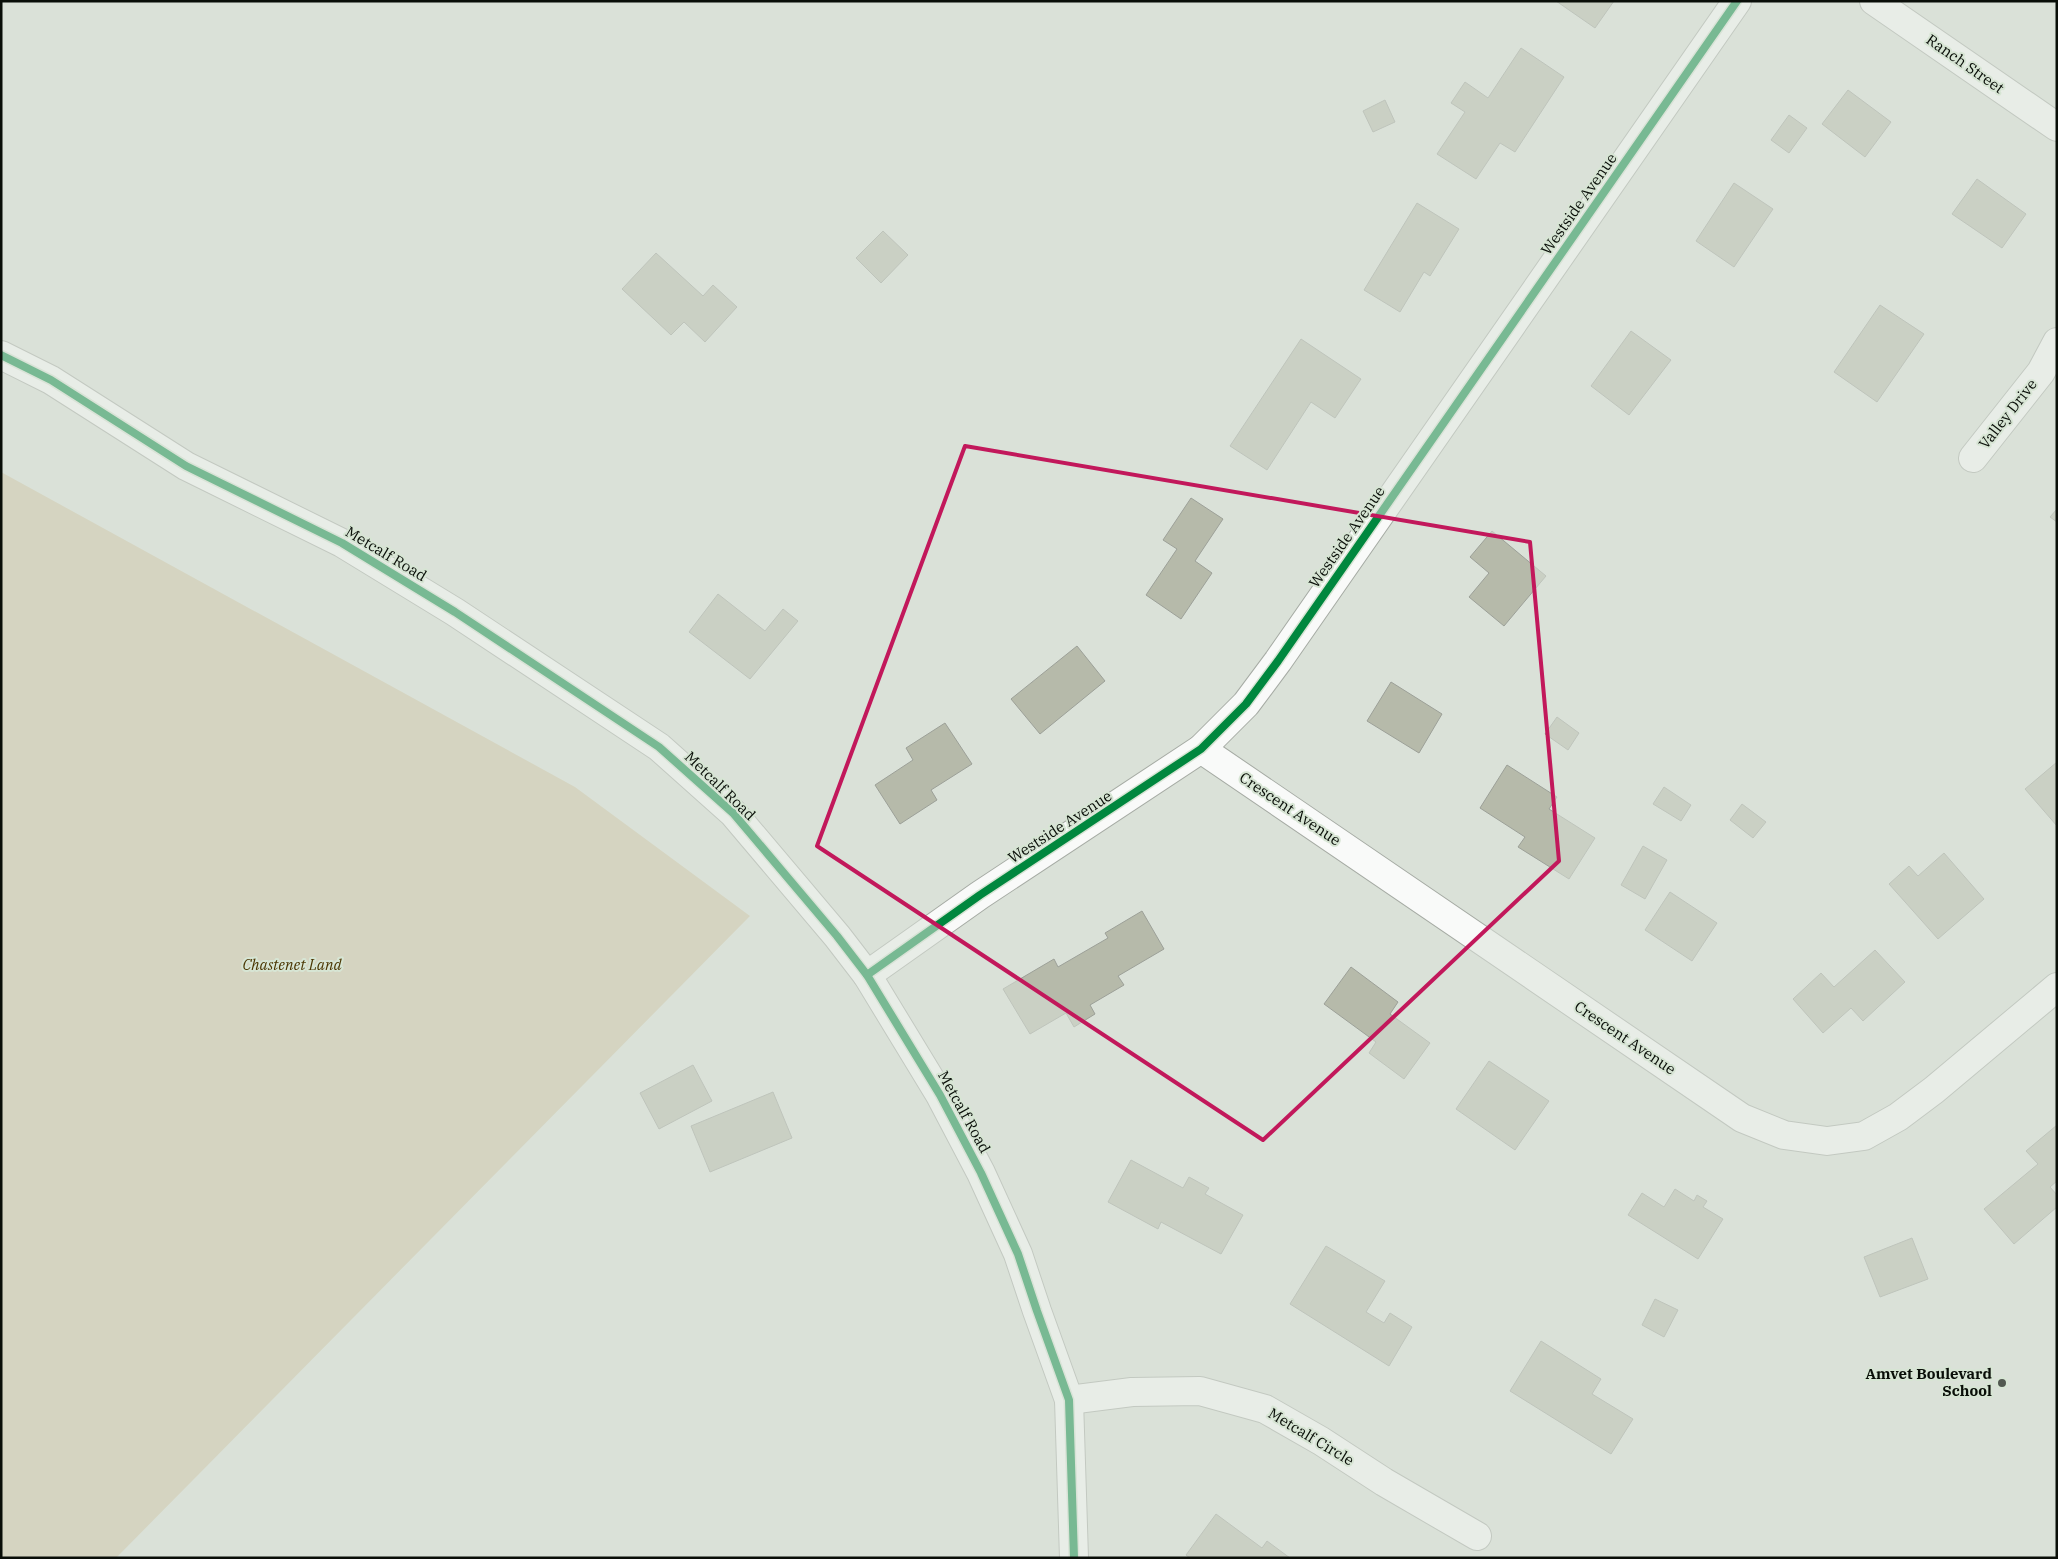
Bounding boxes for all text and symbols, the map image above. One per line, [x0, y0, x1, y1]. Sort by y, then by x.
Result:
street label: Ranch Street [1923, 30, 2008, 97]
street label: Westside Avenue [1536, 149, 1621, 258]
street label: Valley Drive [1974, 375, 2041, 452]
street label: Westside Avenue [1304, 482, 1389, 591]
street label: Metcalf Road [342, 522, 430, 585]
street label: Metcalf Road [681, 747, 760, 824]
street label: Crescent Avenue [1236, 768, 1345, 850]
street label: Westside Avenue [1004, 786, 1115, 867]
park label: Chastenet Land [242, 955, 342, 974]
street label: Crescent Avenue [1571, 997, 1680, 1079]
street label: Metcalf Road [934, 1067, 995, 1156]
place label: Amvet Boulevard School [1865, 1364, 1993, 1400]
marker: Amvet Boulevard School [1996, 1377, 2008, 1389]
street label: Metcalf Circle [1265, 1404, 1358, 1470]

